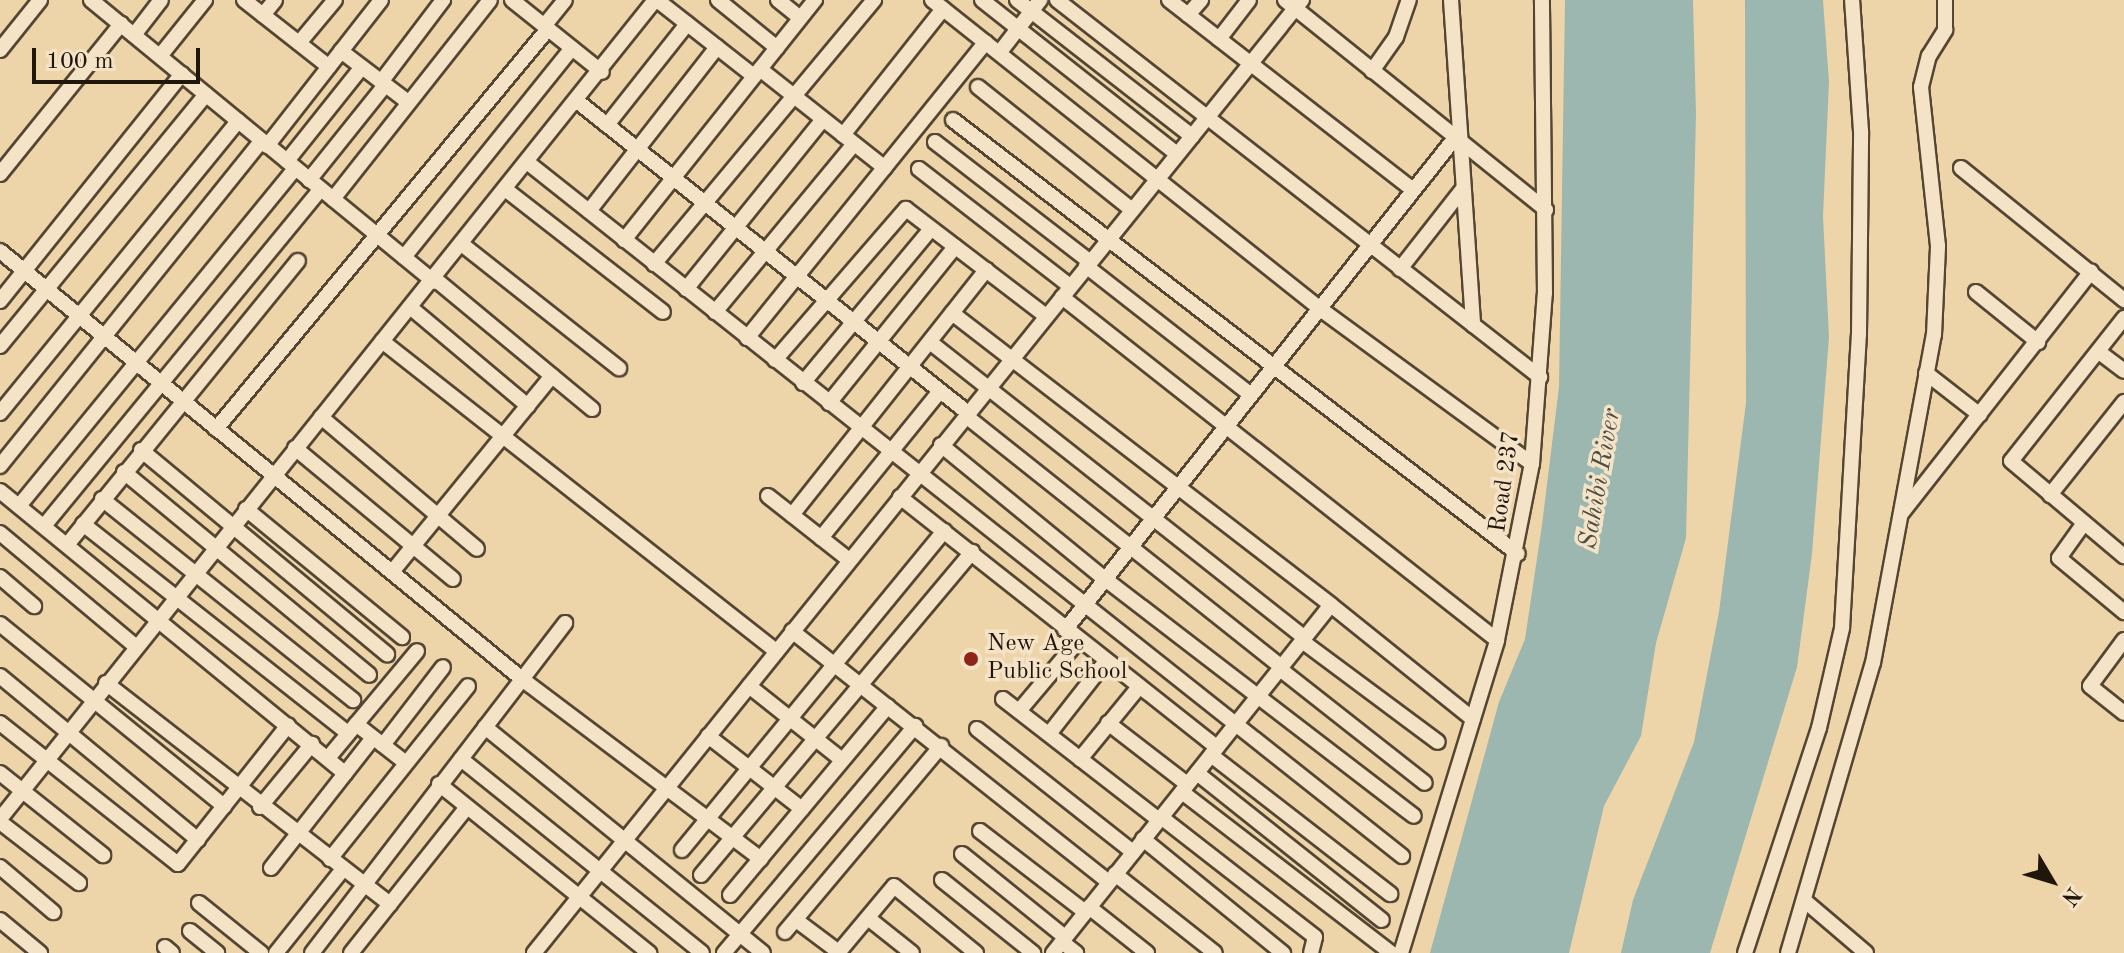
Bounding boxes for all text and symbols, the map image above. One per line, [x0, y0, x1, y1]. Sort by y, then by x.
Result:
scale bar [36, 32, 204, 82]
text: 100 m [46, 50, 114, 74]
water label: Sahibi River [1573, 406, 1629, 552]
street label: Road 237 [1485, 430, 1527, 534]
place label: New Age Public School [987, 631, 1127, 687]
marker: New Age Public School [962, 650, 980, 668]
north arrow [2012, 841, 2092, 921]
text: N [2057, 882, 2085, 909]

